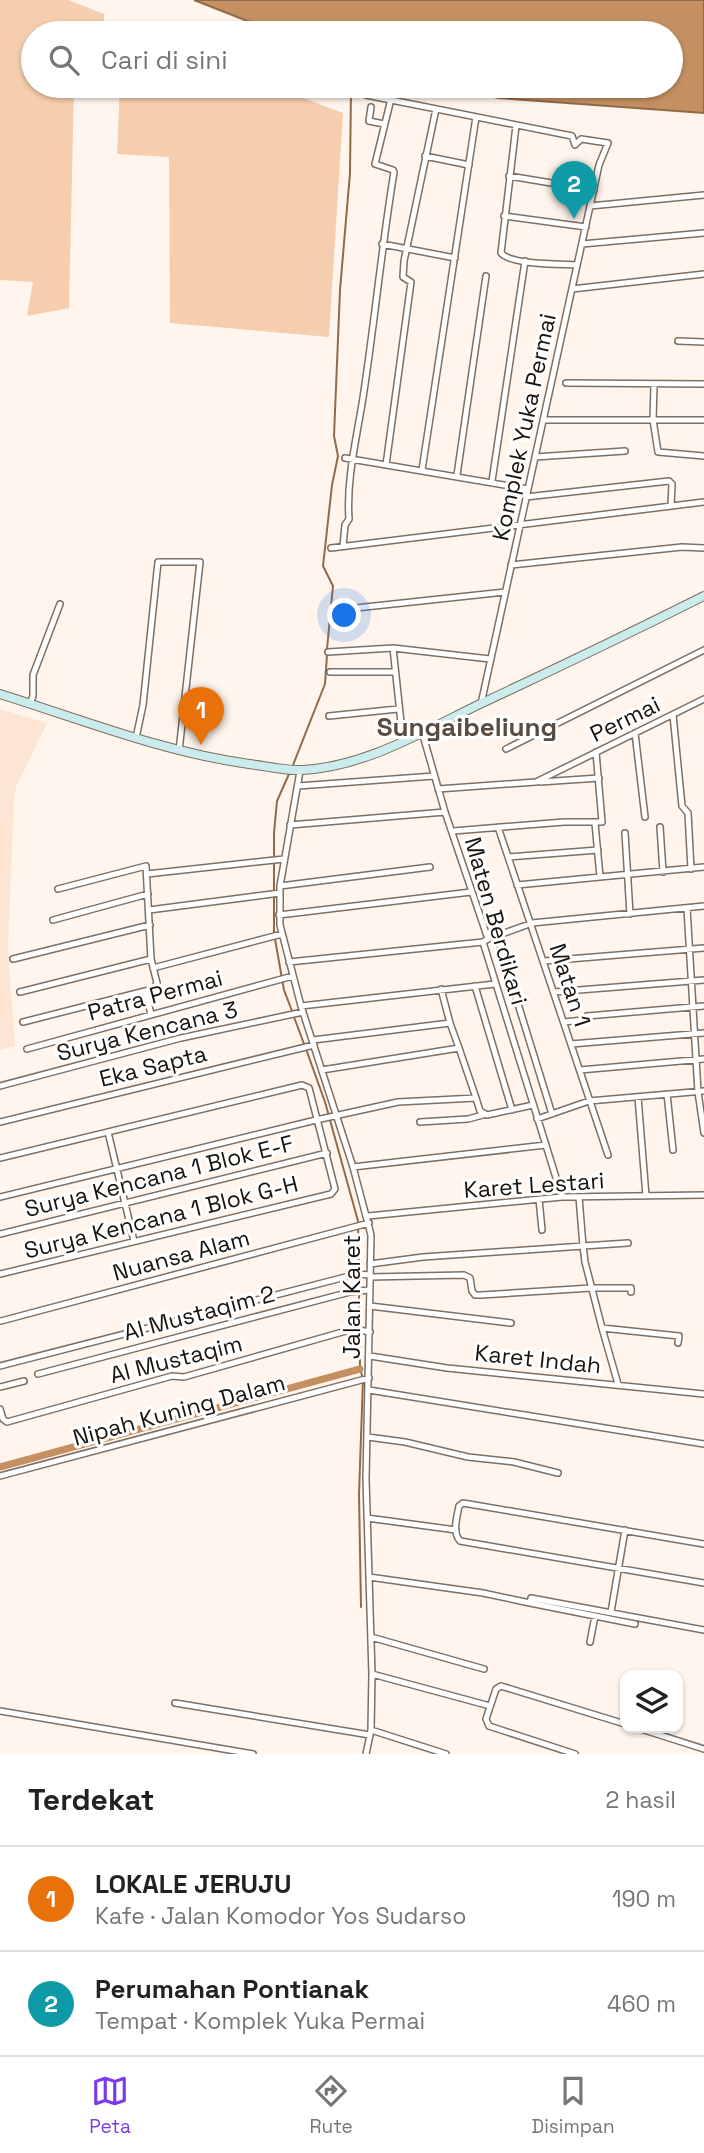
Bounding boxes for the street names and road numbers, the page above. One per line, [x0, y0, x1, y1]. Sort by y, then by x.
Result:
street label: Komplek Yuka Permai [485, 311, 563, 543]
street label: Permai [585, 689, 665, 749]
street label: Maten Berdikari [458, 834, 534, 1008]
street label: Matan 1 [542, 940, 598, 1030]
street label: Patra Permai [84, 963, 226, 1027]
street label: Surya Kencana 3 [53, 994, 241, 1068]
street label: Eka Sapta [96, 1038, 210, 1094]
street label: Surya Kencana 1 Blok E-F [21, 1128, 297, 1224]
street label: Karet Lestari [463, 1165, 605, 1205]
street label: Surya Kencana 1 Blok G-H [21, 1168, 301, 1266]
street label: Nuansa Alam [109, 1222, 253, 1288]
street label: Jalan Karet [337, 1235, 367, 1359]
street label: Al Mustaqim 2 [120, 1278, 278, 1348]
street label: Al Mustaqim [107, 1328, 245, 1390]
street label: Karet Indah [473, 1337, 603, 1381]
street label: Nipah Kuning Dalam [70, 1367, 288, 1453]

